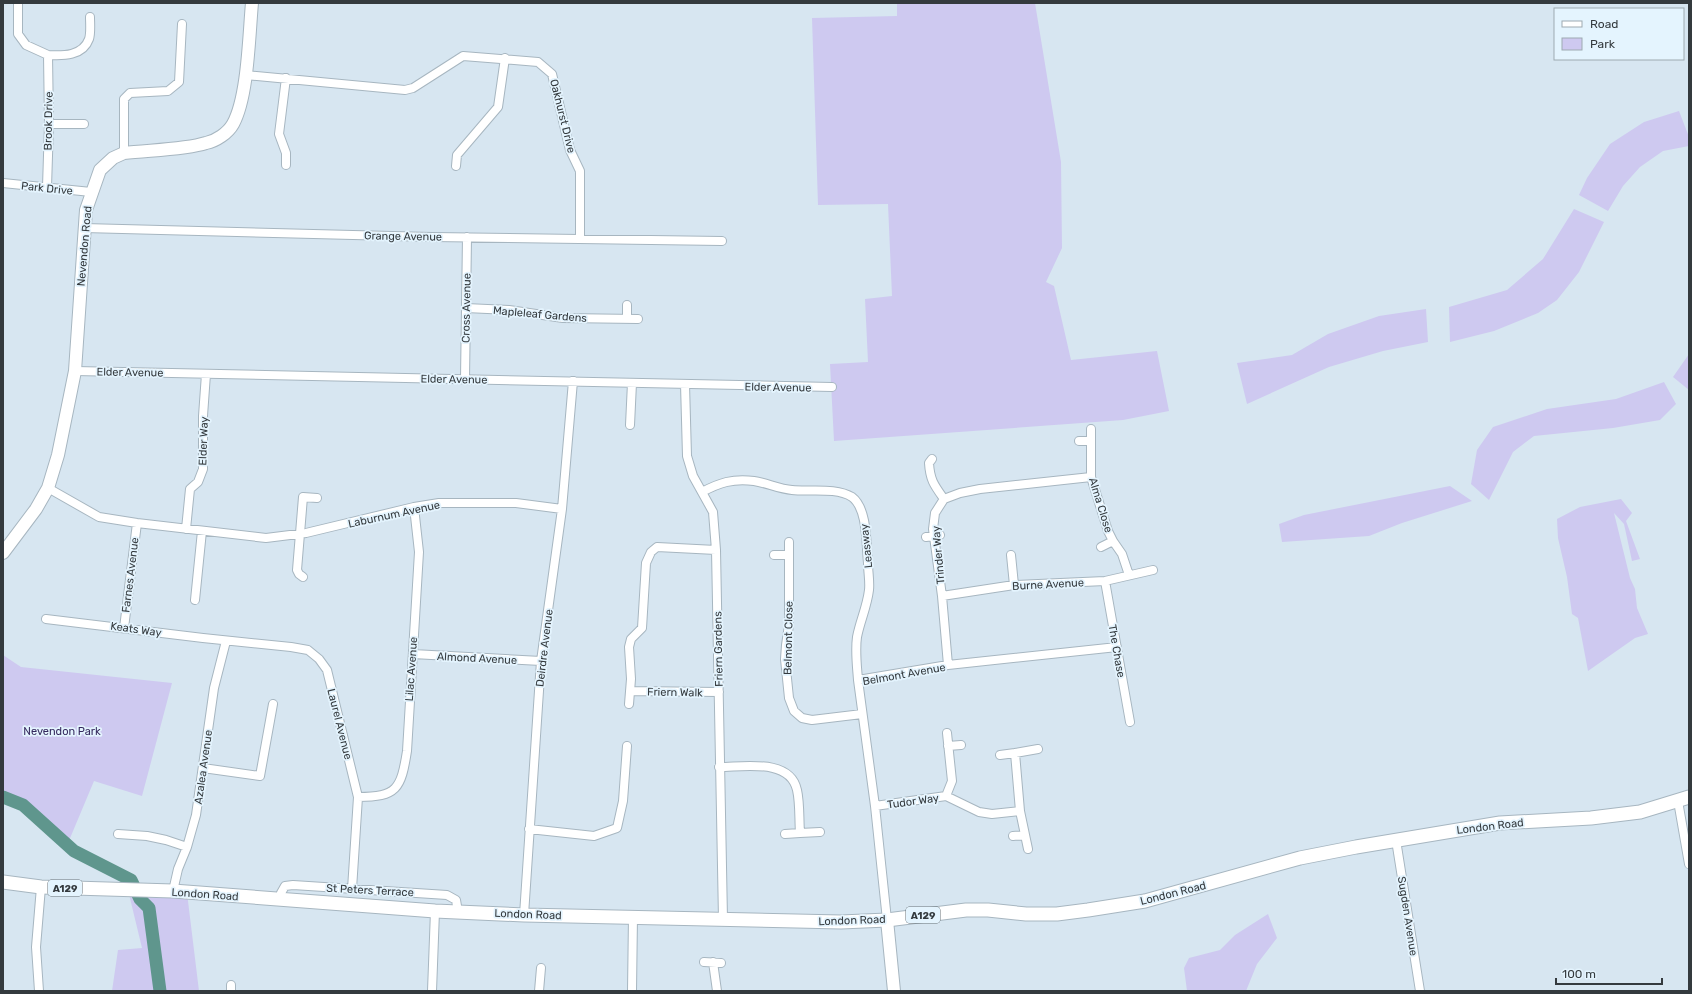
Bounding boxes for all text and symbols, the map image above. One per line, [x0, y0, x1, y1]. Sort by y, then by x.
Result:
legend [1554, 8, 1684, 60]
text: Road [1590, 17, 1618, 31]
text: Park [1590, 37, 1616, 51]
street label: Oakhurst Drive [547, 78, 578, 154]
street label: Brook Drive [41, 92, 56, 151]
street label: Park Drive [20, 179, 73, 198]
street label: Nevendon Road [75, 205, 94, 287]
street label: Grange Avenue [364, 229, 442, 244]
street label: Cross Avenue [459, 273, 474, 343]
street label: Mapleleaf Gardens [492, 304, 588, 325]
street label: Elder Avenue [96, 365, 164, 380]
street label: Elder Avenue [420, 372, 488, 387]
street label: Elder Avenue [744, 380, 812, 395]
street label: Elder Way [196, 416, 211, 466]
street label: Alma Close [1086, 476, 1115, 534]
street label: Laburnum Avenue [347, 498, 441, 531]
street label: Leasway [858, 523, 875, 569]
street label: Trinder Way [929, 525, 948, 585]
street label: Farnes Avenue [119, 537, 142, 613]
street label: Burne Avenue [1012, 576, 1084, 593]
street label: Belmont Close [781, 601, 796, 675]
street label: Deirdre Avenue [533, 608, 556, 688]
street label: Friern Gardens [711, 611, 726, 687]
street label: Keats Way [110, 619, 162, 640]
street label: The Chase [1105, 624, 1128, 679]
street label: Lilac Avenue [403, 636, 420, 702]
street label: Almond Avenue [437, 650, 517, 667]
street label: Belmont Avenue [862, 661, 947, 688]
street label: Friern Walk [647, 686, 703, 699]
street label: Laurel Avenue [324, 687, 355, 761]
park label: Nevendon Park [23, 725, 101, 738]
street label: Azalea Avenue [192, 729, 215, 805]
street label: Tudor Way [886, 791, 940, 812]
street label: London Road [1456, 816, 1524, 837]
street label: Sugden Avenue [1395, 875, 1420, 957]
street label: London Road [1139, 879, 1207, 908]
road number: A129 [48, 880, 82, 896]
street label: St Peters Terrace [326, 882, 414, 899]
street label: London Road [171, 886, 239, 903]
street label: London Road [494, 907, 562, 922]
road number: A129 [906, 907, 940, 923]
street label: London Road [818, 913, 886, 928]
scale bar [1556, 960, 1662, 986]
text: 100 m [1562, 967, 1596, 981]

